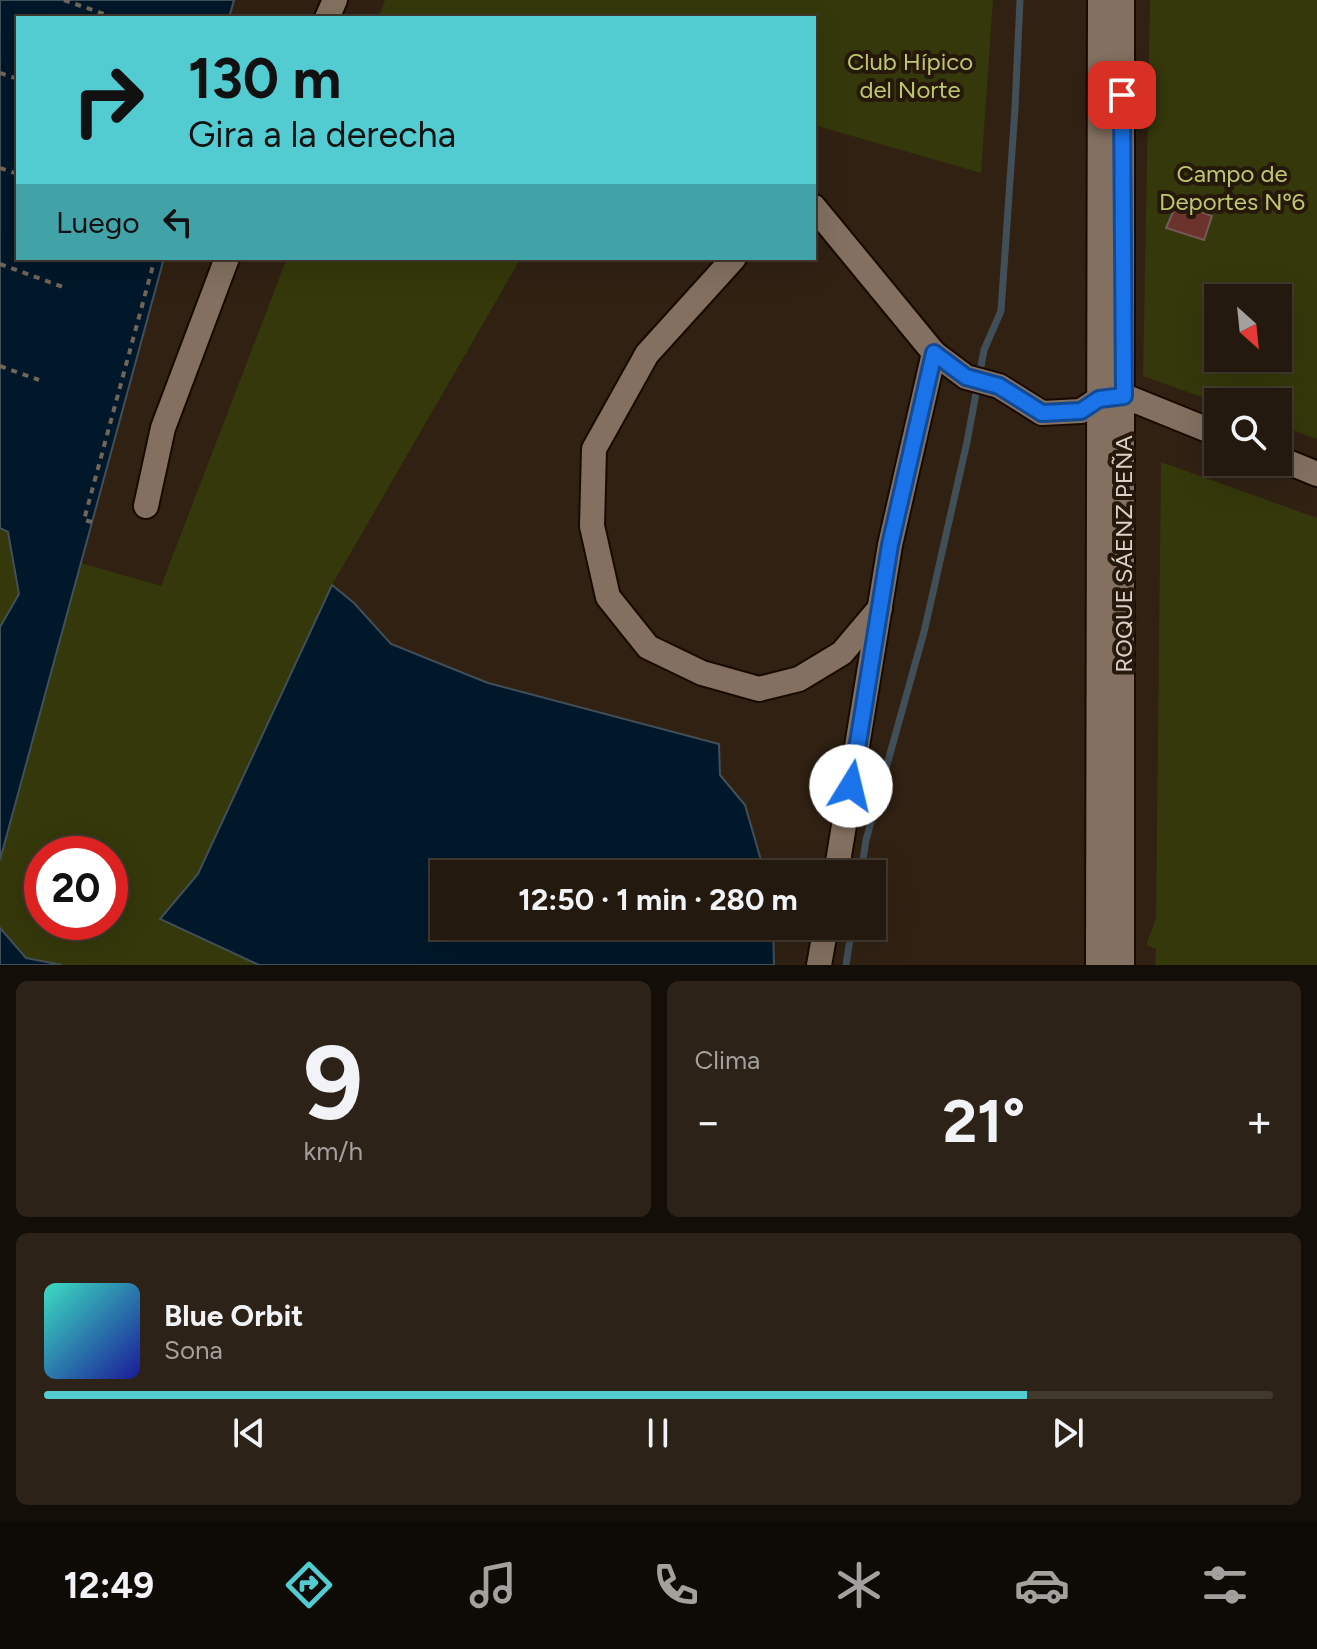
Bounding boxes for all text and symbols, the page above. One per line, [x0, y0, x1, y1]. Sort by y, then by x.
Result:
text: 130 m [188, 45, 341, 112]
park label: Club Hípico del Norte [847, 47, 973, 104]
icon: right [56, 48, 160, 152]
pin [1088, 61, 1156, 129]
icon: arrive [1100, 73, 1144, 117]
text: Gira a la derecha [188, 113, 456, 156]
park label: Campo de Deportes Nº6 [1159, 159, 1305, 216]
icon: left [156, 200, 200, 244]
text: Luego [56, 204, 140, 241]
north arrow [1204, 284, 1292, 372]
map controls [1204, 284, 1292, 476]
button: search [1204, 388, 1292, 476]
street label: ROQUE SÁENZ PEÑA [1109, 435, 1138, 673]
position arrow [809, 744, 893, 828]
speed limit sign: 20 [24, 836, 128, 940]
text: 12:50 · 1 min · 280 m [518, 881, 798, 918]
text: 9 [303, 1020, 363, 1145]
text: Clima [695, 1044, 760, 1076]
text: 21° [942, 1085, 1025, 1157]
text: − [695, 1095, 722, 1148]
text: + [1246, 1095, 1273, 1148]
text: km/h [304, 1135, 363, 1167]
text: Blue Orbit [164, 1297, 303, 1334]
text: Sona [164, 1334, 223, 1366]
icon: previous [227, 1411, 271, 1455]
icon: pause [636, 1411, 680, 1455]
icon: next [1046, 1411, 1090, 1455]
icon: directions [281, 1557, 337, 1613]
icon: music [465, 1557, 521, 1613]
icon: phone [648, 1557, 704, 1613]
icon: climate [831, 1557, 887, 1613]
icon: car [1014, 1557, 1070, 1613]
icon: filters [1197, 1557, 1253, 1613]
text: 12:49 [64, 1564, 154, 1607]

